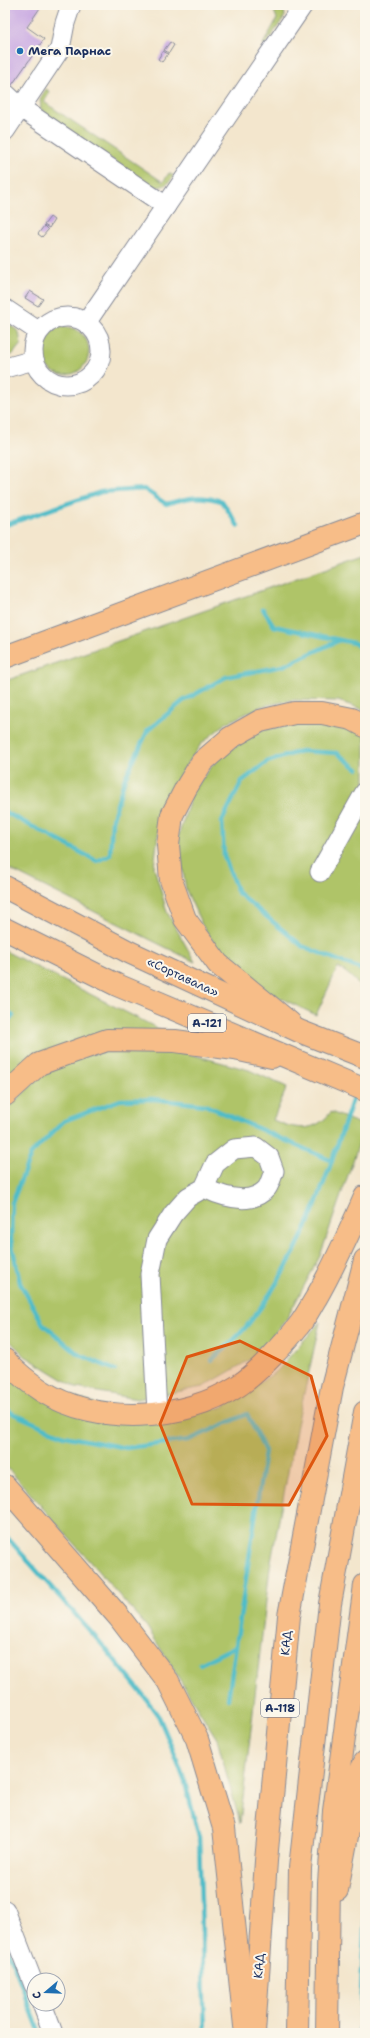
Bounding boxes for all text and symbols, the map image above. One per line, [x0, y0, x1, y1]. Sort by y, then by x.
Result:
place label: Мега Парнас [28, 43, 111, 59]
marker: Мега Парнас [15, 46, 25, 56]
street label: «Сортавала» [145, 953, 222, 1001]
road number: А-121 [188, 1014, 226, 1032]
street label: КАД [277, 1630, 295, 1656]
road number: А-118 [261, 1699, 299, 1717]
street label: КАД [250, 1953, 268, 1979]
north arrow [26, 1972, 66, 2012]
text: С [29, 1989, 45, 2001]

